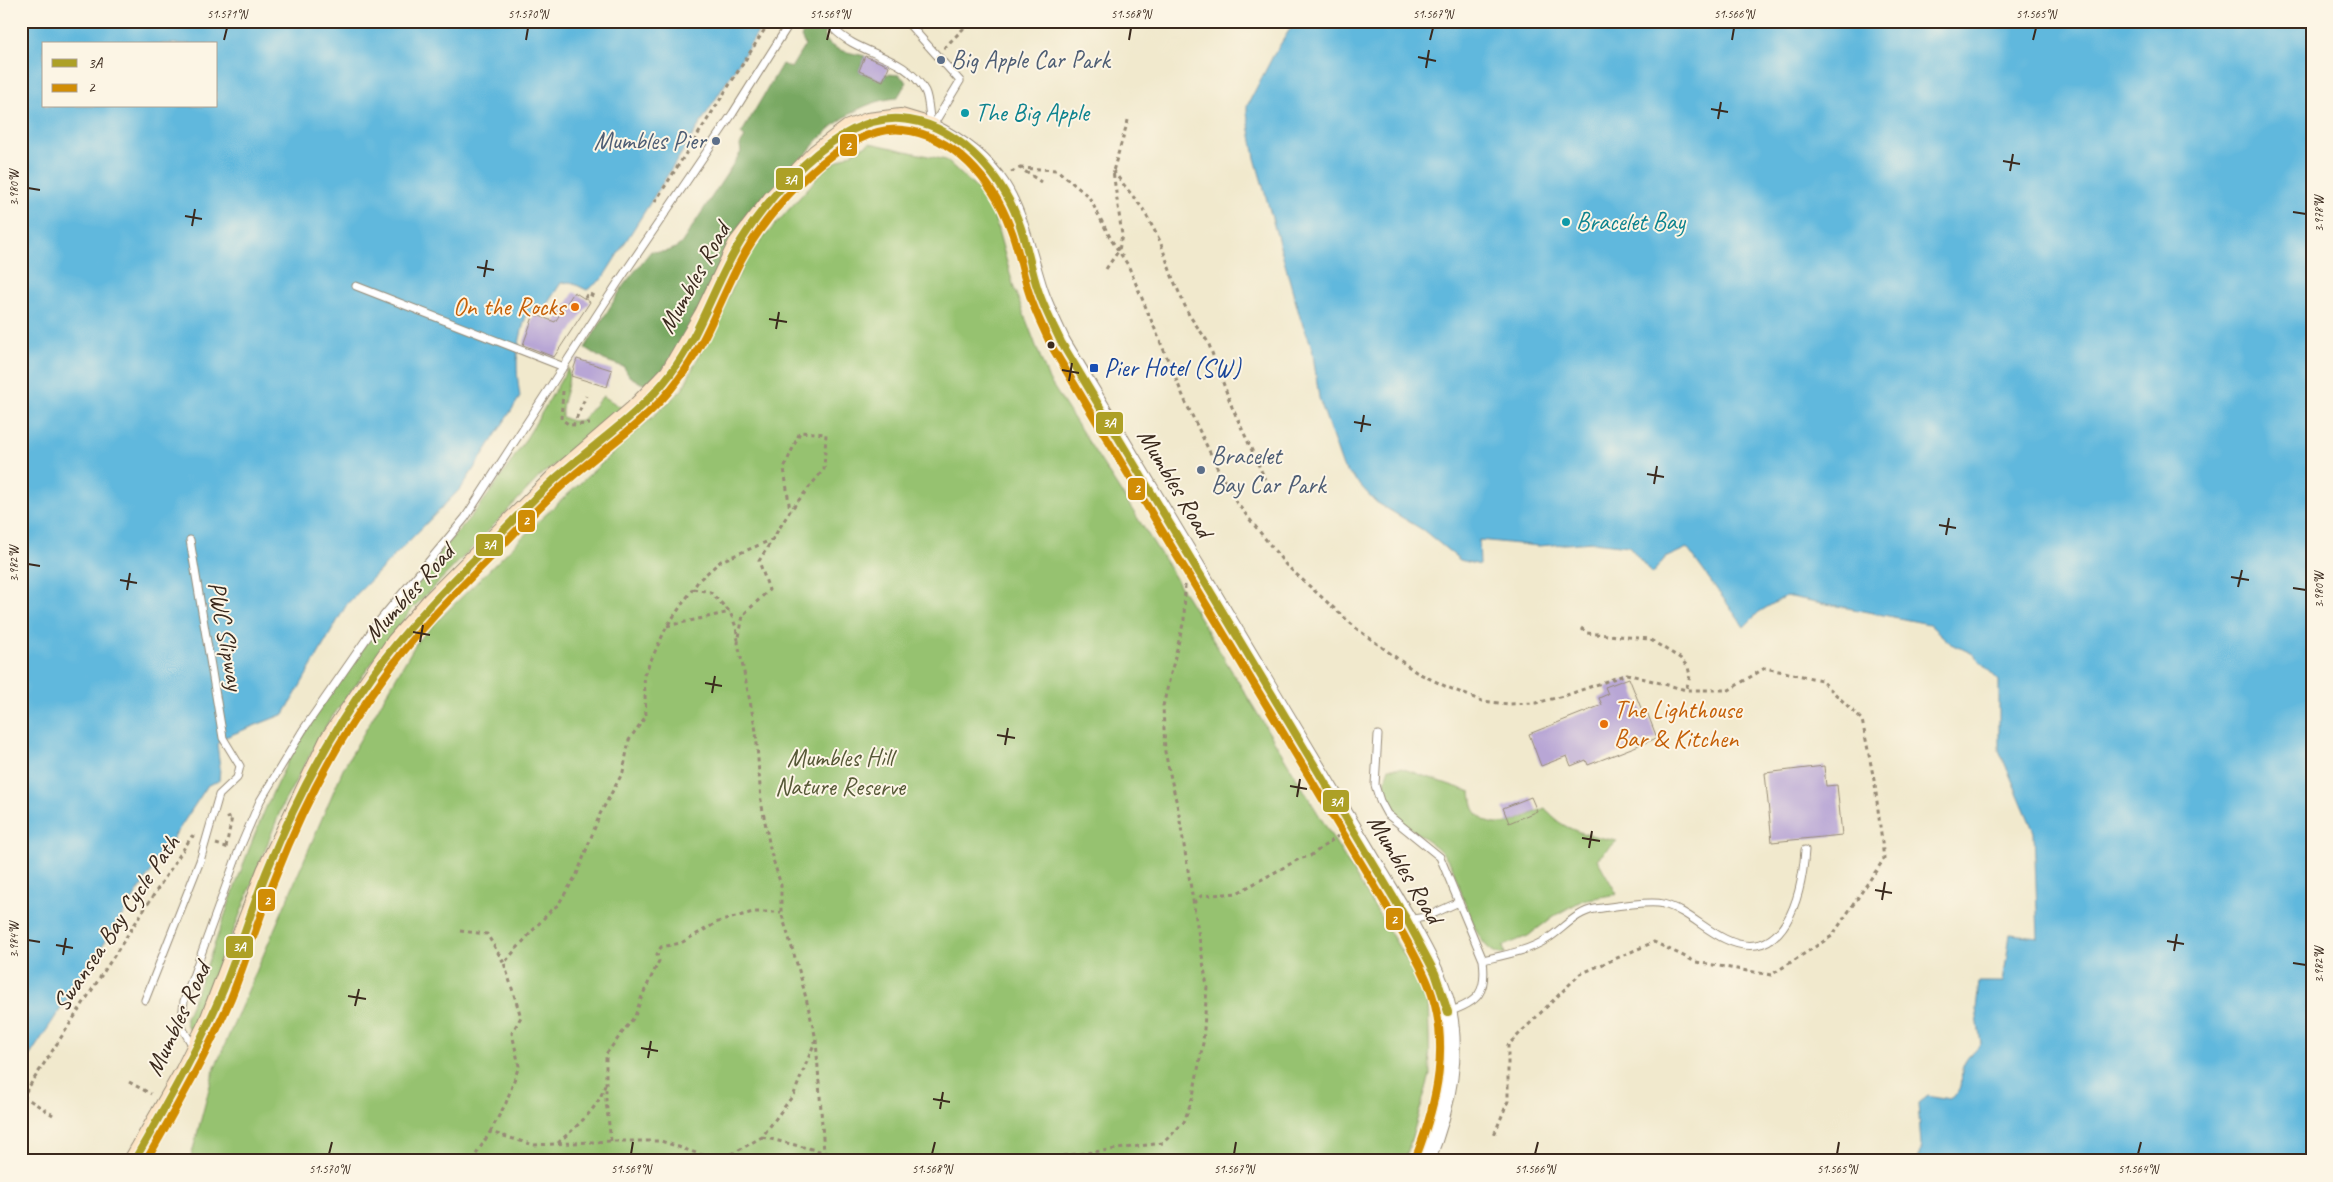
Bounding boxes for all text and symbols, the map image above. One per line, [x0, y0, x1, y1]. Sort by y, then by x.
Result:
text: 51.571°N [207, 6, 249, 22]
text: 51.570°N [508, 6, 550, 22]
text: 51.569°N [810, 6, 852, 22]
text: 51.568°N [1111, 6, 1153, 22]
text: 51.567°N [1413, 6, 1455, 22]
text: 51.566°N [1714, 6, 1756, 22]
text: 51.565°N [2016, 6, 2058, 22]
legend [42, 42, 218, 108]
place label: Big Apple Car Park [951, 44, 1111, 76]
text: 3A [88, 54, 104, 73]
marker: Big Apple Car Park [935, 54, 947, 66]
text: 2 [88, 78, 96, 97]
place label: The Big Apple [975, 97, 1091, 129]
marker: The Big Apple [959, 107, 971, 119]
place label: Mumbles Pier [594, 125, 708, 157]
line badge: 2 [839, 133, 858, 157]
marker: Mumbles Pier [710, 135, 722, 147]
text: 2 [845, 137, 853, 154]
line badge: 3A [775, 167, 804, 191]
text: 3.980°W [6, 168, 22, 206]
text: 3A [783, 171, 798, 188]
text: 3.978°W [2311, 194, 2327, 232]
place label: Bracelet Bay [1576, 206, 1686, 238]
street label: Mumbles Road [651, 213, 739, 339]
marker: Bracelet Bay [1560, 216, 1572, 228]
place label: On the Rocks [453, 291, 567, 323]
marker: On the Rocks [569, 301, 581, 313]
unlabelled marker [1046, 340, 1056, 350]
place label: Pier Hotel (SW) [1104, 352, 1242, 384]
marker: Pier Hotel (SW) [1088, 362, 1100, 374]
line badge: 3A [1095, 411, 1124, 435]
text: 3A [1102, 414, 1117, 431]
street label: Mumbles Road [1130, 423, 1222, 547]
place label: Bracelet Bay Car Park [1211, 440, 1327, 501]
marker: Bracelet Bay Car Park [1195, 464, 1207, 476]
line badge: 2 [1127, 477, 1146, 501]
text: 2 [1134, 480, 1142, 497]
line badge: 2 [517, 509, 536, 533]
text: 2 [523, 512, 531, 529]
line badge: 3A [475, 533, 504, 557]
street label: Mumbles Road [356, 534, 464, 649]
text: 3A [482, 536, 497, 553]
text: 3.982°W [6, 544, 22, 582]
text: 3.980°W [2311, 570, 2327, 608]
street label: PWC Slipway [201, 579, 252, 695]
place label: The Lighthouse Bar & Kitchen [1614, 694, 1744, 755]
marker: The Lighthouse Bar & Kitchen [1598, 718, 1610, 730]
park label: Mumbles Hill Nature Reserve [775, 742, 907, 803]
line badge: 3A [1322, 789, 1350, 813]
text: 3A [1329, 793, 1344, 810]
street label: Mumbles Road [1360, 809, 1452, 933]
street label: Swansea Bay Cycle Path [45, 828, 187, 1017]
line badge: 2 [257, 888, 276, 912]
text: 2 [264, 892, 272, 909]
line badge: 2 [1385, 907, 1404, 931]
text: 2 [1391, 911, 1399, 928]
text: 3.984°W [6, 920, 22, 958]
line badge: 3A [225, 935, 254, 959]
text: 3A [232, 938, 247, 955]
text: 3.982°W [2311, 945, 2327, 983]
street label: Mumbles Road [138, 953, 220, 1081]
text: 51.570°N [309, 1161, 351, 1177]
text: 51.569°N [611, 1161, 653, 1177]
text: 51.568°N [912, 1161, 954, 1177]
text: 51.567°N [1214, 1161, 1256, 1177]
text: 51.566°N [1515, 1161, 1557, 1177]
text: 51.565°N [1817, 1161, 1859, 1177]
text: 51.564°N [2118, 1161, 2160, 1177]

